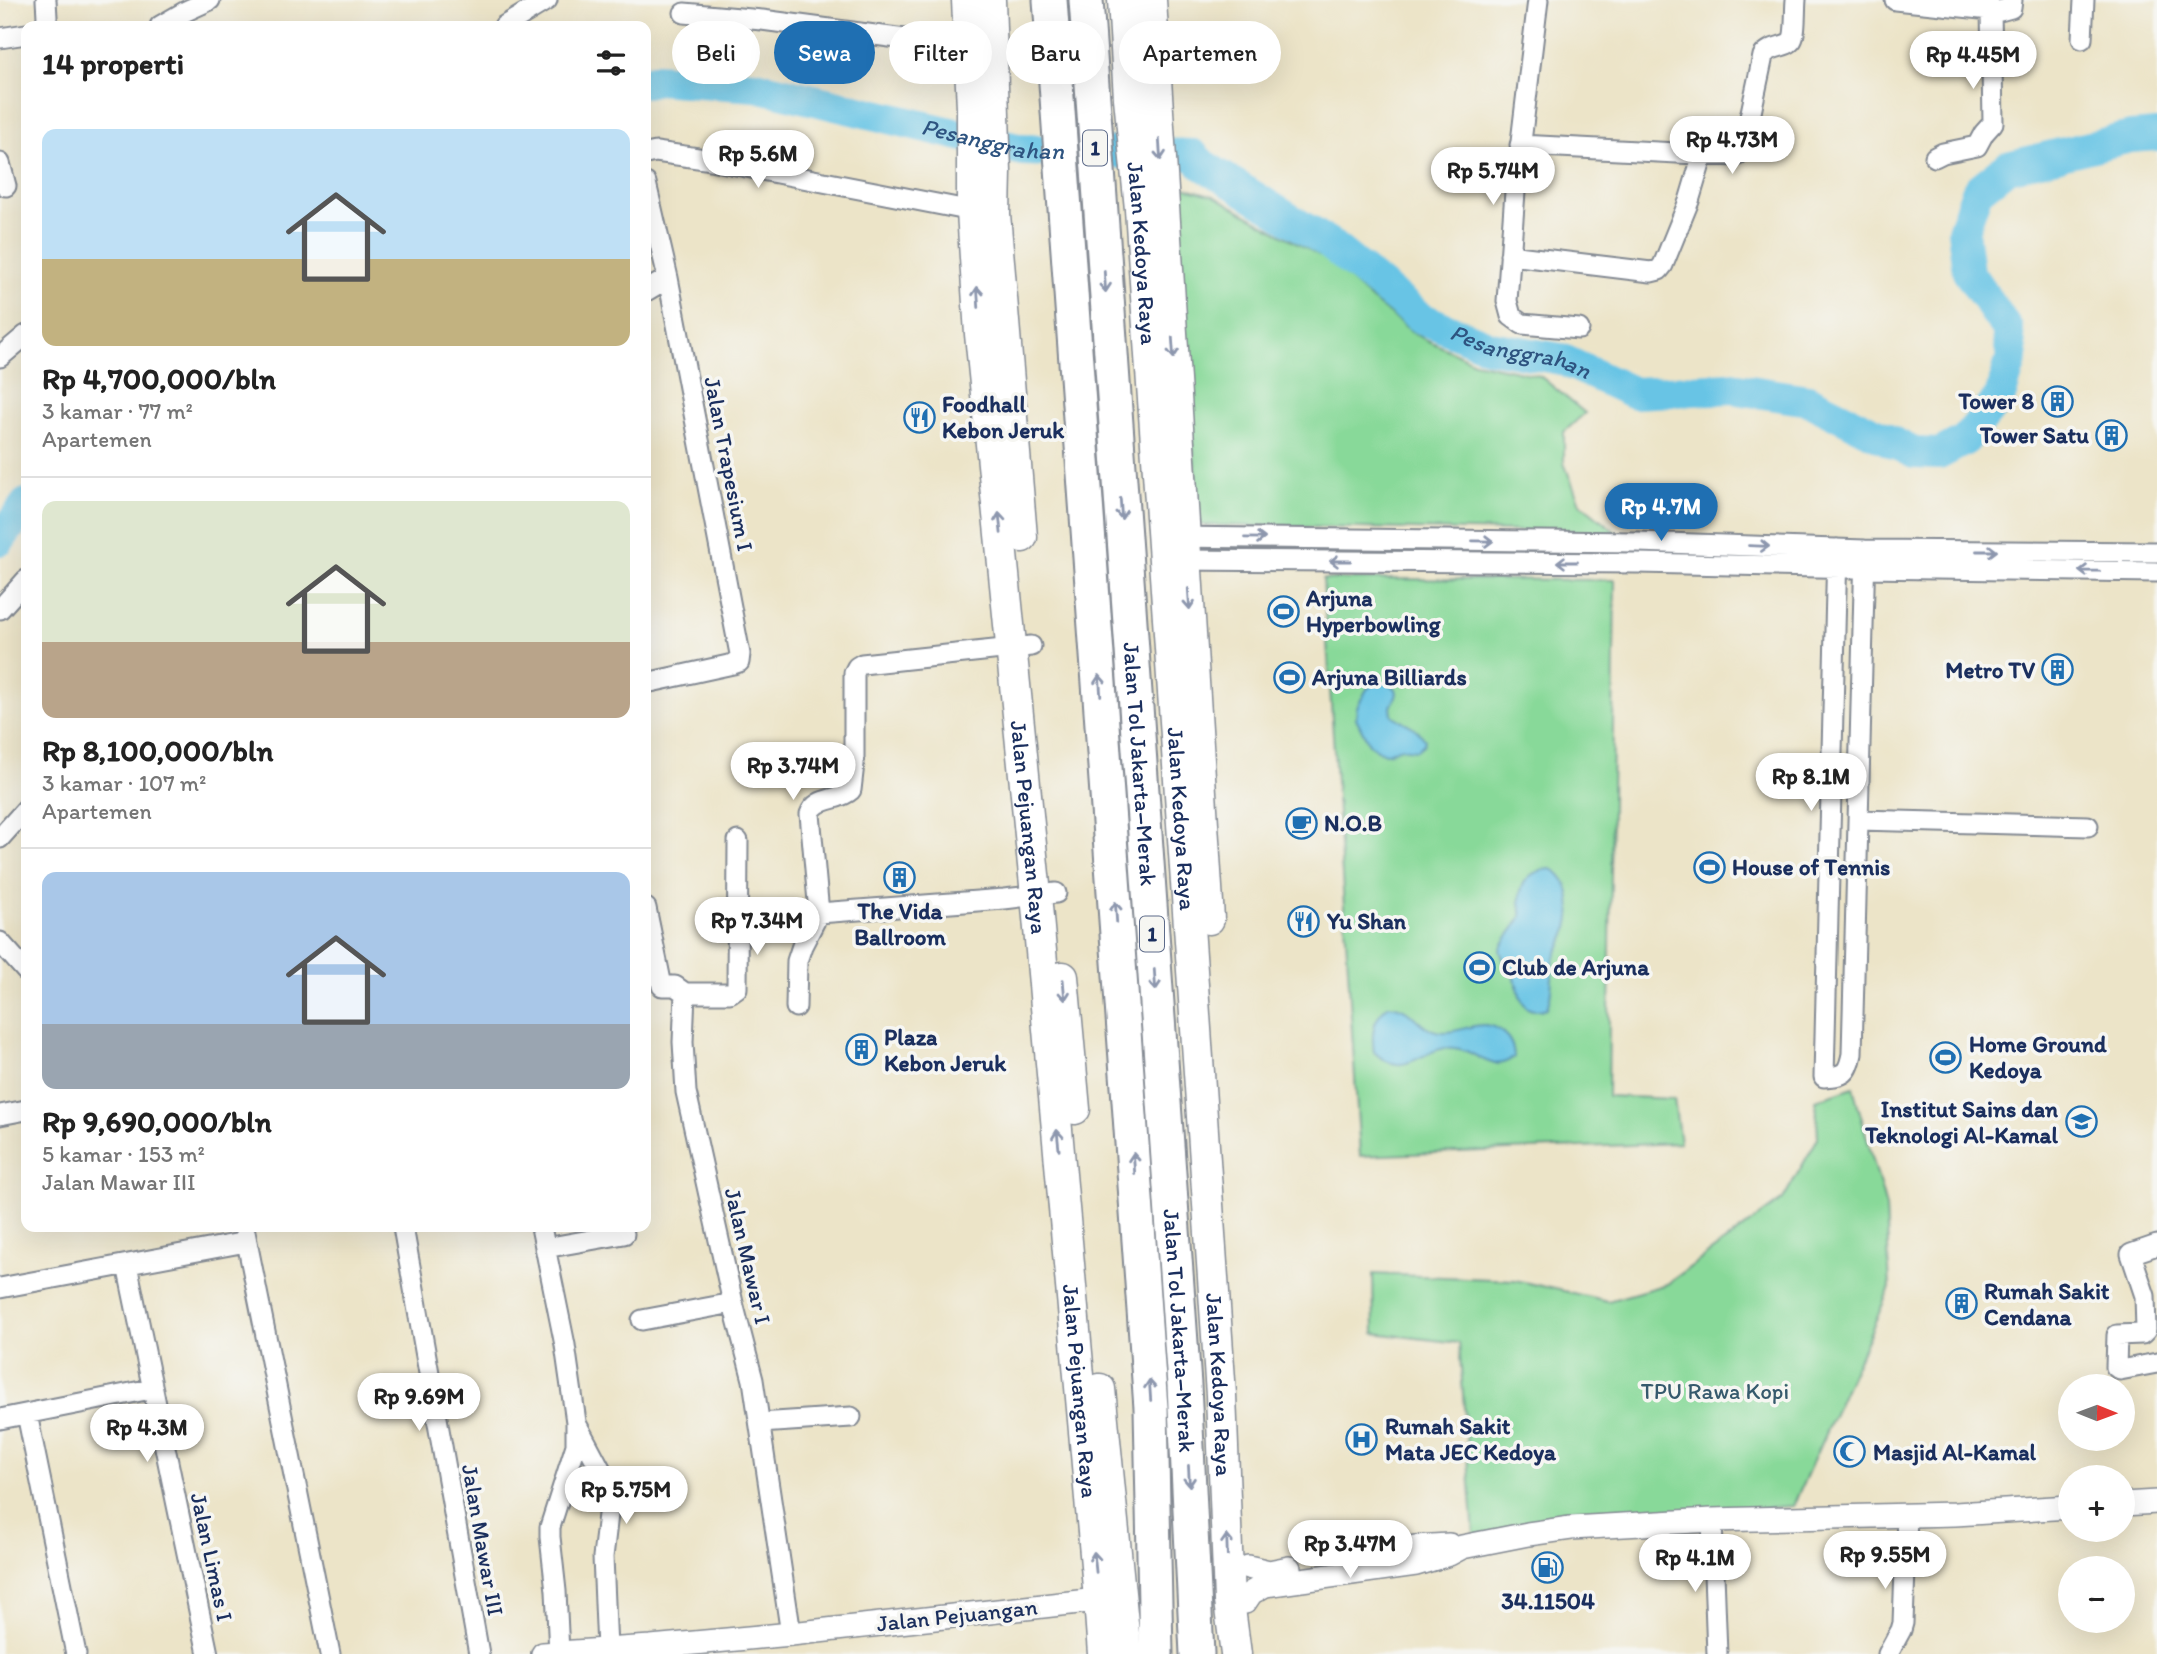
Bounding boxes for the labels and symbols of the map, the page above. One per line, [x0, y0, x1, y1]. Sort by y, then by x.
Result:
pin: Rp 4.45M [1901, 32, 2045, 91]
water label: Pesanggrahan [919, 111, 1065, 165]
pin: Rp 4.73M [1660, 116, 1804, 176]
pin: Rp 5.6M [693, 130, 823, 190]
road number: 1 [1083, 130, 1107, 166]
one-way arrow [1154, 138, 1167, 161]
pin: Rp 5.74M [1421, 148, 1565, 207]
street label: Jalan Kedoya Raya [1121, 160, 1163, 346]
one-way arrow [1098, 270, 1111, 293]
one-way arrow [971, 286, 984, 308]
water label: Pesanggrahan [1446, 317, 1596, 385]
one-way arrow [1167, 336, 1180, 359]
street label: Jalan Trapesium I [698, 374, 760, 554]
building icon: Tower 8 [2040, 384, 2074, 418]
place label: Tower 8 [1958, 387, 2034, 415]
place label: Foodhall Kebon Jeruk [942, 390, 1065, 444]
restaurant icon: Foodhall Kebon Jeruk [902, 400, 936, 434]
building icon: Tower Satu [2095, 418, 2129, 452]
place label: Tower Satu [1979, 421, 2089, 449]
pin: Rp 4.7M [1596, 484, 1726, 543]
one-way arrow [1115, 497, 1128, 519]
one-way arrow [993, 512, 1006, 535]
one-way arrow [1244, 531, 1267, 545]
one-way arrow [1471, 534, 1494, 547]
one-way arrow [1748, 540, 1771, 553]
one-way arrow [1975, 544, 1998, 558]
one-way arrow [1329, 554, 1352, 568]
one-way arrow [1556, 555, 1579, 569]
one-way arrow [2078, 564, 2101, 578]
place label: Arjuna Hyperbowling [1305, 584, 1442, 638]
one-way arrow [1183, 588, 1196, 610]
sports icon: Arjuna Hyperbowling [1266, 594, 1300, 628]
street label: Jalan Tol Jakarta–Merak [1117, 641, 1163, 887]
building icon: Metro TV [2041, 653, 2075, 687]
place label: Metro TV [1945, 656, 2035, 684]
sports icon: Arjuna Billiards [1272, 660, 1306, 694]
place label: Arjuna Billiards [1311, 663, 1467, 691]
one-way arrow [1093, 673, 1106, 696]
street label: Jalan Pejuangan Raya [1005, 719, 1053, 935]
street label: Jalan Kedoya Raya [1161, 726, 1202, 911]
pin: Rp 3.74M [721, 742, 865, 802]
pin: Rp 8.1M [1746, 754, 1876, 813]
cafe icon: N.O.B [1284, 806, 1318, 840]
place label: N.O.B [1324, 809, 1383, 837]
sports icon: House of Tennis [1692, 850, 1726, 884]
place label: House of Tennis [1732, 853, 1890, 881]
building icon: The Vida Ballroom [883, 860, 917, 894]
place label: The Vida Ballroom [854, 897, 947, 951]
pin: Rp 7.34M [685, 898, 829, 957]
one-way arrow [1109, 901, 1122, 923]
restaurant icon: Yu Shan [1287, 904, 1321, 938]
place label: Yu Shan [1326, 907, 1407, 935]
road number: 1 [1140, 916, 1164, 951]
sports icon: Club de Arjuna [1462, 950, 1496, 984]
place label: Club de Arjuna [1502, 953, 1650, 981]
one-way arrow [1149, 968, 1162, 991]
one-way arrow [1058, 978, 1071, 1001]
place label: Plaza Kebon Jeruk [884, 1023, 1007, 1077]
place label: Home Ground Kedoya [1969, 1030, 2107, 1084]
building icon: Plaza Kebon Jeruk [844, 1033, 878, 1067]
sports icon: Home Ground Kedoya [1929, 1040, 1963, 1074]
place label: Institut Sains dan Teknologi Al-Kamal [1864, 1095, 2059, 1149]
school or university icon: Institut Sains dan Teknologi Al-Kamal [2064, 1105, 2098, 1139]
one-way arrow [1051, 1129, 1064, 1152]
one-way arrow [1127, 1152, 1140, 1175]
street label: Jalan Mawar I [719, 1185, 777, 1327]
street label: Jalan Tol Jakarta–Merak [1158, 1208, 1201, 1454]
place label: Rumah Sakit Cendana [1984, 1277, 2110, 1331]
street label: Jalan Pejuangan Raya [1057, 1283, 1104, 1499]
building icon: Rumah Sakit Cendana [1944, 1287, 1978, 1321]
street label: Jalan Kedoya Raya [1200, 1292, 1238, 1477]
pin: Rp 9.69M [347, 1374, 491, 1433]
north arrow [2058, 1374, 2135, 1451]
park label: TPU Rawa Kopi [1641, 1377, 1789, 1405]
one-way arrow [1143, 1379, 1156, 1402]
pin: Rp 4.3M [82, 1404, 212, 1464]
place label: Rumah Sakit Mata JEC Kedoya [1385, 1412, 1557, 1466]
hospital icon: Rumah Sakit Mata JEC Kedoya [1345, 1422, 1379, 1456]
mosque icon: Masjid Al-Kamal [1833, 1435, 1867, 1469]
place label: Masjid Al-Kamal [1873, 1438, 2037, 1466]
street label: Jalan Mawar III [456, 1462, 510, 1618]
one-way arrow [1182, 1464, 1195, 1487]
pin: Rp 5.75M [554, 1466, 698, 1526]
street label: Jalan Limas I [185, 1490, 239, 1624]
pin: Rp 3.47M [1278, 1520, 1422, 1580]
pin: Rp 9.55M [1813, 1532, 1957, 1591]
one-way arrow [1220, 1534, 1234, 1557]
pin: Rp 4.1M [1630, 1534, 1760, 1594]
fuel station icon: 34.11504 [1531, 1550, 1565, 1584]
one-way arrow [1088, 1551, 1101, 1573]
place label: 34.11504 [1501, 1587, 1595, 1615]
street label: Jalan Pejuangan [875, 1593, 1039, 1637]

